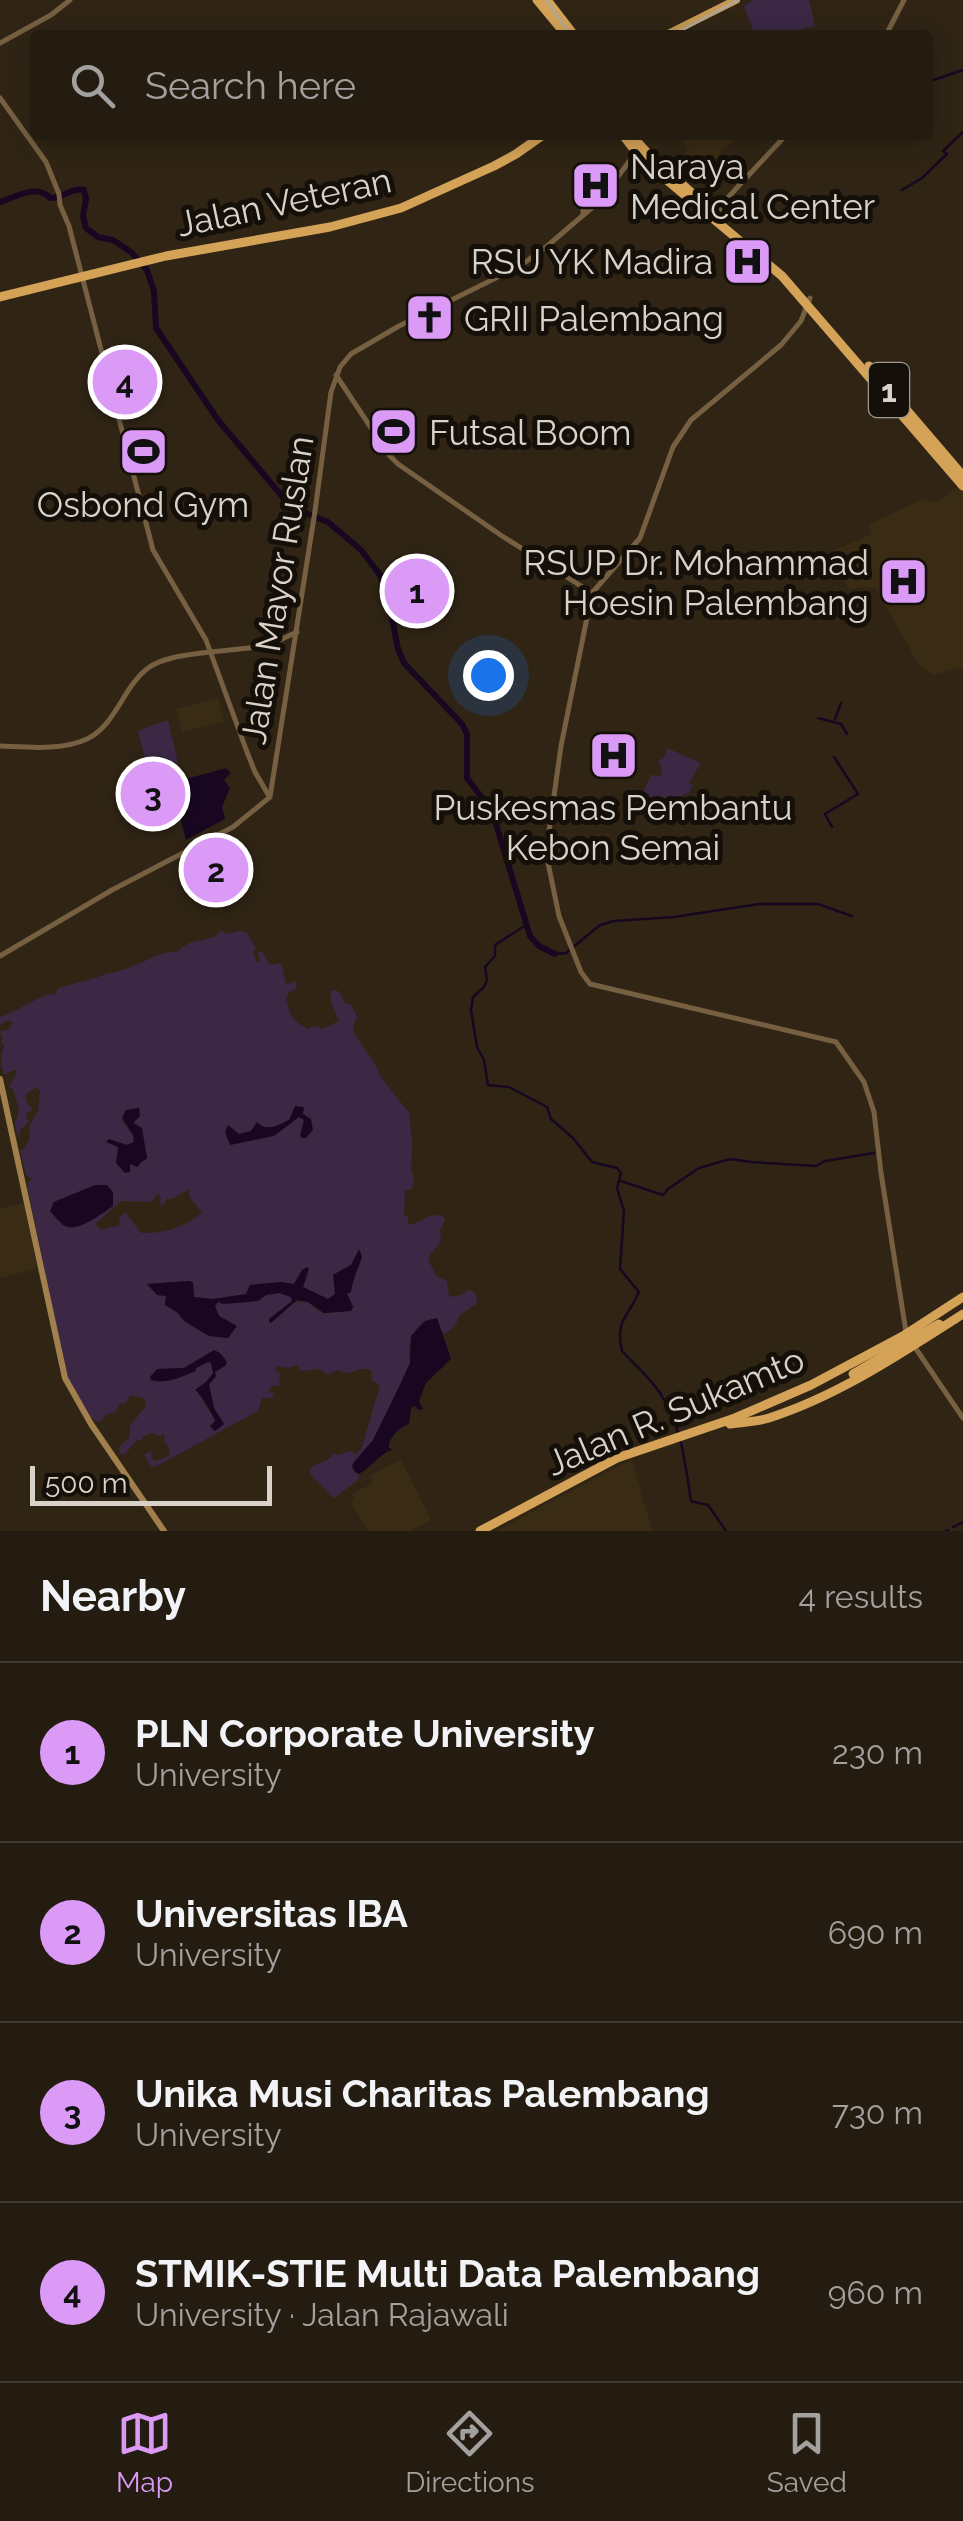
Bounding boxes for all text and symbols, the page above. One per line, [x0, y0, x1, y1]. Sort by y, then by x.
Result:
search box [30, 30, 933, 140]
icon: search [65, 58, 120, 113]
text: Search here [145, 63, 356, 108]
place label: Naraya Medical Center [630, 146, 875, 227]
street label: Jalan Veteran [173, 159, 395, 245]
hospital icon: Naraya Medical Center [569, 160, 621, 212]
hospital icon: RSU YK Madira [722, 235, 774, 287]
place label: RSU YK Madira [471, 241, 713, 282]
church icon: GRII Palembang [403, 292, 455, 344]
place label: GRII Palembang [464, 298, 724, 339]
pin: 4 [92, 344, 158, 420]
road number: 1 [869, 363, 909, 417]
sports icon: Futsal Boom [368, 406, 420, 458]
place label: Futsal Boom [429, 412, 631, 453]
sports icon: Osbond Gym [117, 426, 169, 478]
street label: Jalan Mayor Ruslan [232, 433, 322, 747]
place label: Osbond Gym [37, 484, 249, 525]
place label: RSUP Dr. Mohammad Hoesin Palembang [523, 542, 869, 623]
pin: 1 [384, 554, 450, 628]
hospital icon: RSUP Dr. Mohammad Hoesin Palembang [878, 556, 930, 608]
your location [463, 650, 514, 701]
hospital icon: Puskesmas Pembantu Kebon Semai [587, 729, 639, 781]
pin: 3 [120, 756, 186, 832]
place label: Puskesmas Pembantu Kebon Semai [433, 787, 793, 868]
pin: 2 [184, 832, 248, 908]
street label: Jalan R. Sukamto [540, 1338, 810, 1484]
scale bar [30, 1461, 272, 1506]
text: 500 m [45, 1467, 127, 1500]
text: Nearby [40, 1572, 186, 1621]
text: 4 results [799, 1578, 923, 1615]
text: PLN Corporate University [135, 1711, 595, 1756]
text: 1 [65, 1734, 80, 1771]
text: 230 m [832, 1734, 923, 1771]
text: University [135, 1756, 282, 1793]
text: Universitas IBA [135, 1891, 408, 1936]
text: 2 [63, 1914, 82, 1951]
text: 690 m [828, 1914, 923, 1951]
text: University [135, 1936, 282, 1973]
text: Unika Musi Charitas Palembang [135, 2071, 710, 2116]
text: 3 [64, 2094, 81, 2131]
text: 730 m [832, 2094, 923, 2131]
text: University [135, 2116, 282, 2153]
text: STMIK-STIE Multi Data Palembang [135, 2251, 760, 2296]
text: 4 [63, 2274, 82, 2311]
text: 960 m [828, 2274, 923, 2311]
text: University · Jalan Rajawali [135, 2296, 509, 2333]
tab: Map [116, 2406, 173, 2499]
tab: Directions [405, 2406, 535, 2499]
tab: Saved [767, 2406, 847, 2499]

